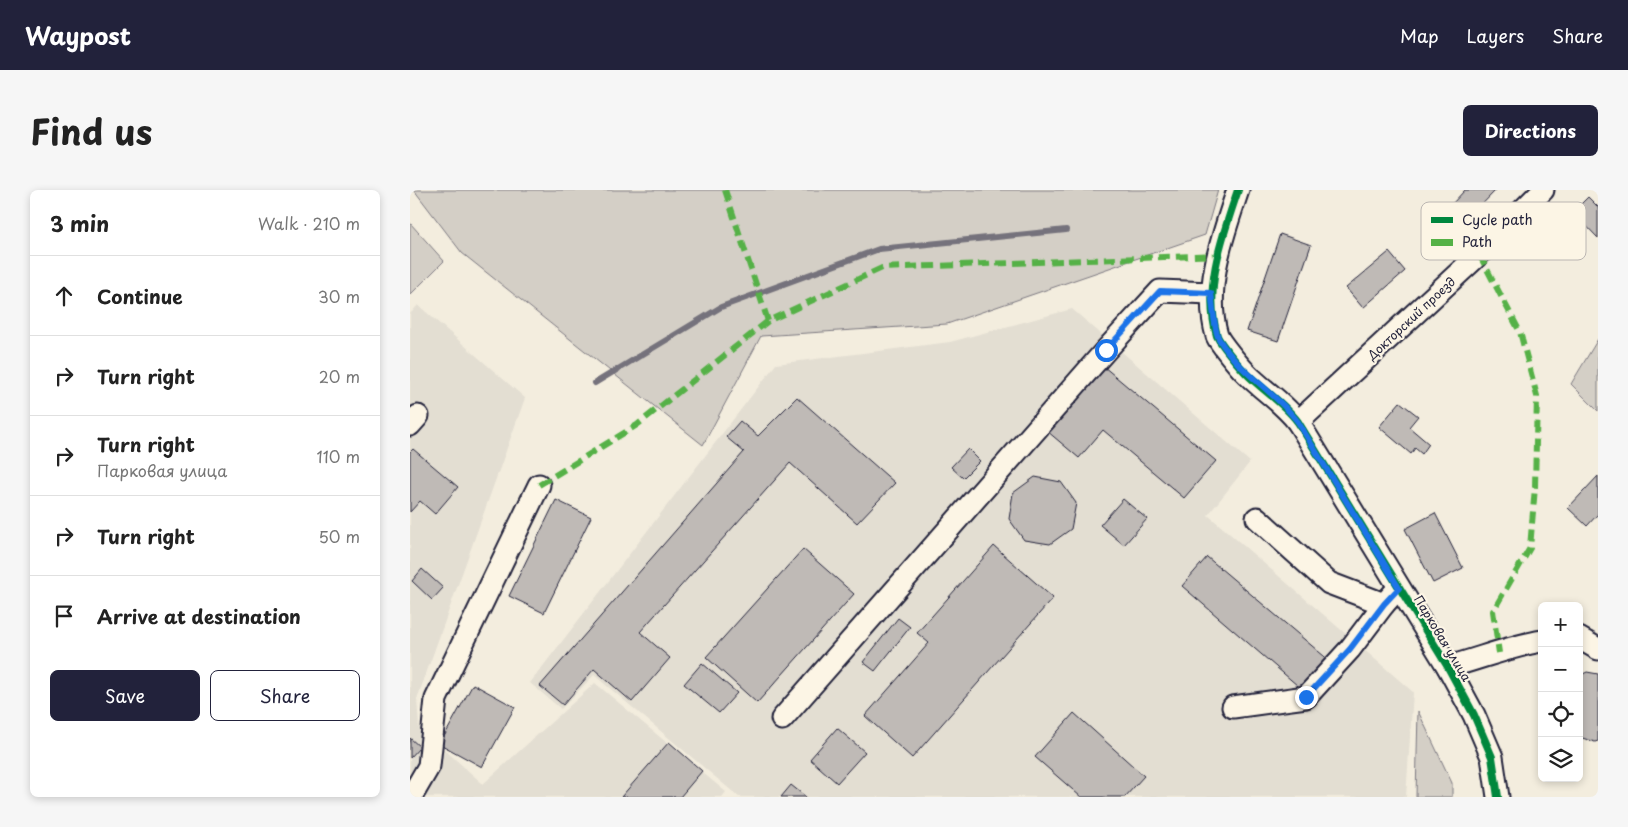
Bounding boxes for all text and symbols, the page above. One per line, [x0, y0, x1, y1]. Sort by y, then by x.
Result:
text: Waypost [25, 17, 131, 53]
text: Map [1400, 22, 1439, 49]
text: Layers [1467, 22, 1524, 49]
text: Share [1552, 22, 1603, 49]
text: Find us [30, 104, 152, 157]
button: Directions [1463, 105, 1598, 156]
legend [1421, 202, 1586, 260]
text: 3 min [50, 207, 109, 239]
text: Cycle path [1462, 209, 1533, 230]
text: Walk · 210 m [258, 211, 360, 235]
text: Path [1462, 231, 1492, 252]
street label: Докторский проезд [1362, 272, 1459, 364]
icon: ahead [50, 282, 78, 310]
text: Continue [97, 282, 183, 310]
text: 30 m [318, 284, 360, 308]
route start [1095, 339, 1118, 362]
icon: right [50, 362, 78, 390]
text: Turn right [97, 362, 195, 390]
text: 20 m [319, 364, 360, 388]
text: Turn right [97, 430, 195, 458]
icon: right [50, 442, 78, 470]
text: 110 m [317, 444, 360, 468]
text: Парковая улица [97, 458, 227, 482]
icon: right [50, 522, 78, 550]
text: Turn right [97, 522, 195, 550]
text: 50 m [319, 524, 360, 548]
street label: Парковая улица [1410, 591, 1476, 685]
icon: arrive [50, 602, 78, 630]
text: Arrive at destination [97, 602, 301, 630]
map controls [1538, 602, 1583, 782]
button: + [1538, 602, 1583, 647]
button: − [1538, 647, 1583, 692]
button: Save [50, 670, 200, 721]
button: Share [210, 670, 360, 721]
route end [1295, 686, 1318, 709]
button: locate [1538, 692, 1583, 737]
button: layers [1538, 737, 1583, 782]

